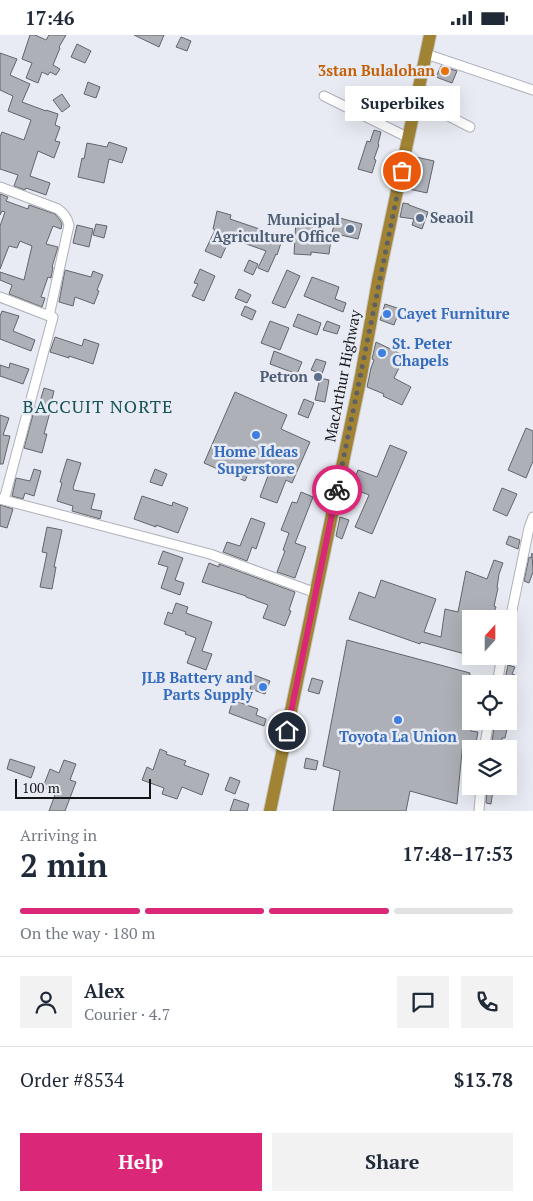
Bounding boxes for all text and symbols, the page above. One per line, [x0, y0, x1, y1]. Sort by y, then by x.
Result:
text: 17:46 [25, 5, 74, 30]
place label: 3stan Bulalohan [318, 60, 435, 80]
marker: 3stan Bulalohan [439, 65, 451, 77]
callout: Superbikes [344, 86, 460, 121]
text: Superbikes [361, 92, 444, 114]
pin [381, 150, 423, 192]
icon: bag [388, 157, 416, 185]
place label: Seaoil [430, 207, 474, 227]
place label: Municipal Agriculture Office [212, 209, 340, 246]
marker: Seaoil [414, 212, 426, 224]
marker: Municipal Agriculture Office [344, 223, 356, 235]
place label: Cayet Furniture [397, 303, 510, 323]
street label: MacArthur Highway [319, 308, 365, 444]
marker: Cayet Furniture [381, 308, 393, 320]
place label: St. Peter Chapels [392, 333, 453, 370]
marker: St. Peter Chapels [376, 347, 388, 359]
place label: Petron [260, 366, 308, 386]
marker: Petron [312, 371, 324, 383]
district label: BACCUIT NORTE [23, 394, 173, 418]
marker: Home Ideas Superstore [250, 429, 262, 441]
place label: Home Ideas Superstore [214, 441, 298, 478]
courier [312, 465, 362, 515]
icon: bike [323, 476, 351, 504]
north arrow [462, 610, 518, 665]
map controls [462, 610, 517, 795]
place label: JLB Battery and Parts Supply [141, 667, 254, 704]
button: locate [462, 675, 517, 730]
marker: JLB Battery and Parts Supply [257, 681, 269, 693]
pin [266, 710, 308, 752]
marker: Toyota La Union [392, 714, 404, 726]
icon: home [273, 717, 301, 745]
place label: Toyota La Union [339, 726, 457, 746]
button: layers [462, 740, 517, 795]
scale bar [15, 776, 151, 799]
text: 100 m [22, 778, 60, 797]
text: Arriving in [20, 824, 97, 846]
text: 17:48–17:53 [402, 841, 513, 866]
text: 2 min [20, 844, 108, 886]
text: On the way · 180 m [20, 922, 155, 944]
button: person [20, 976, 72, 1028]
button: chat [397, 976, 449, 1028]
button: phone [461, 976, 513, 1028]
text: Alex [84, 978, 125, 1003]
text: Courier · 4.7 [84, 1003, 170, 1025]
text: Order #8534 [20, 1067, 124, 1092]
text: $13.78 [454, 1067, 513, 1092]
button: Help [20, 1133, 262, 1191]
button: Share [272, 1133, 513, 1191]

